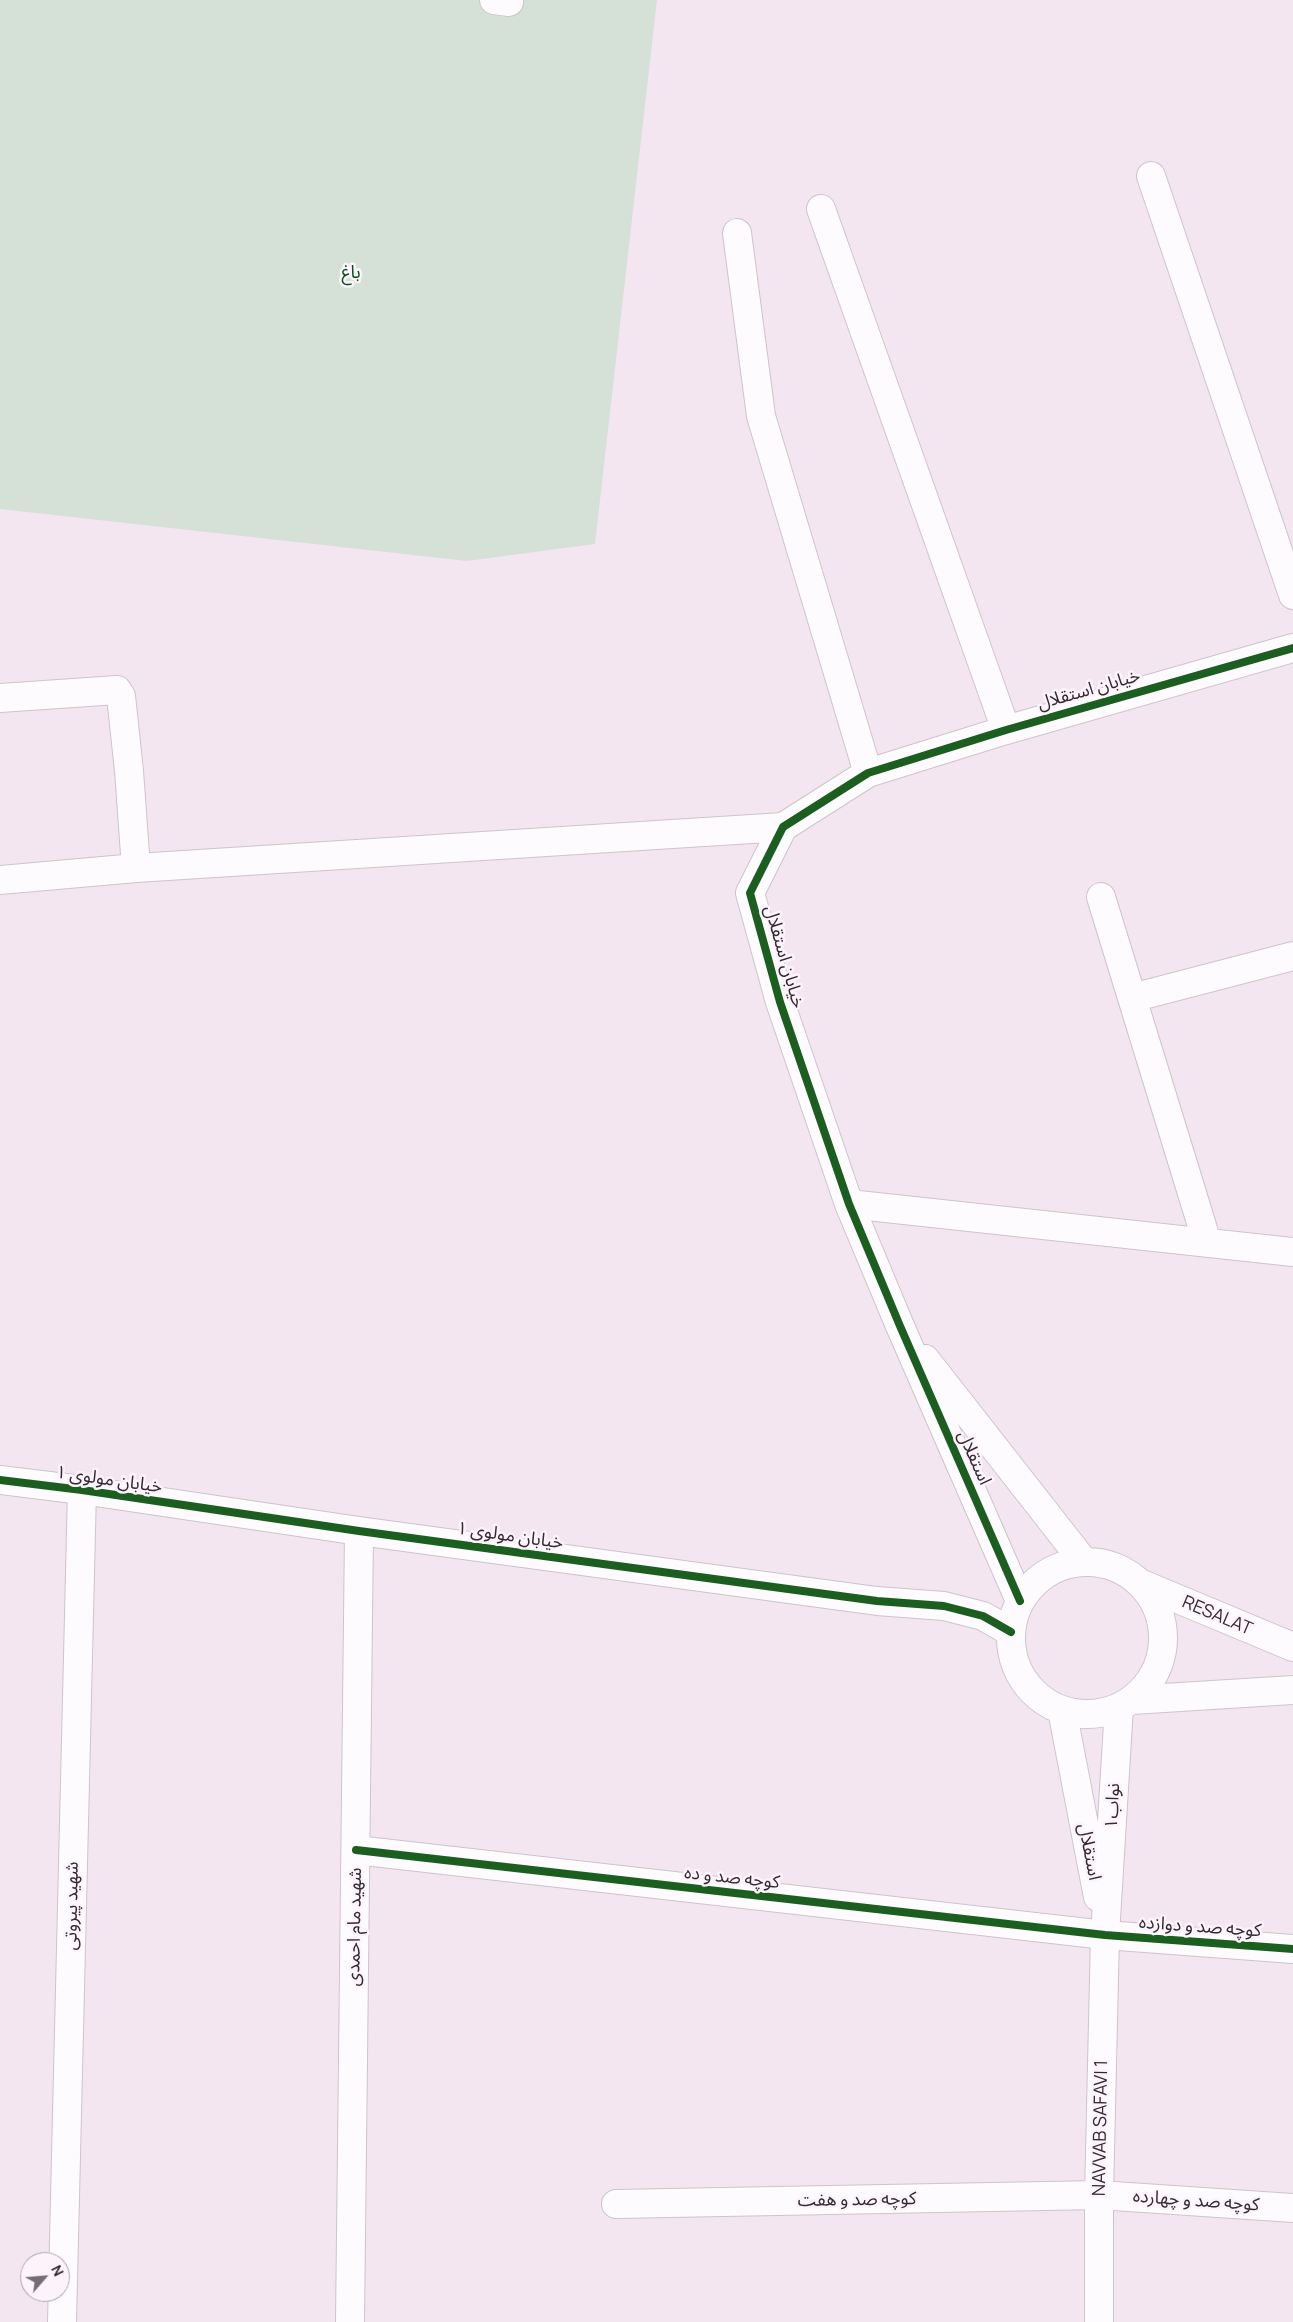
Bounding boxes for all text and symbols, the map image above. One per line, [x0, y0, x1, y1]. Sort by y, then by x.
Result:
park label: باغ [341, 262, 361, 284]
street label: خیابان استقلال [1035, 665, 1143, 715]
street label: خیابان استقلال [759, 903, 809, 1011]
street label: استقلال [952, 1427, 996, 1489]
street label: خیابان مولوی ۱ [54, 1462, 164, 1498]
street label: خیابان مولوی ۱ [455, 1518, 565, 1554]
street label: RESALAT [1179, 1592, 1255, 1640]
street label: نواب۱ [1101, 1783, 1125, 1829]
street label: استقلال [1073, 1822, 1105, 1882]
street label: شهید پیروتی [60, 1861, 84, 1951]
street label: کوچه صد و ده [683, 1862, 781, 1894]
street label: شهید مام احمدی [343, 1867, 367, 1987]
street label: کوچه صد و دوازده [1138, 1912, 1262, 1942]
street label: NAVVAB SAFAVI 1 [1089, 2060, 1113, 2196]
street label: کوچه صد و چهارده [1132, 2186, 1260, 2216]
street label: کوچه صد و هفت [797, 2188, 917, 2212]
north arrow [20, 2252, 70, 2302]
text: N [47, 2262, 69, 2279]

